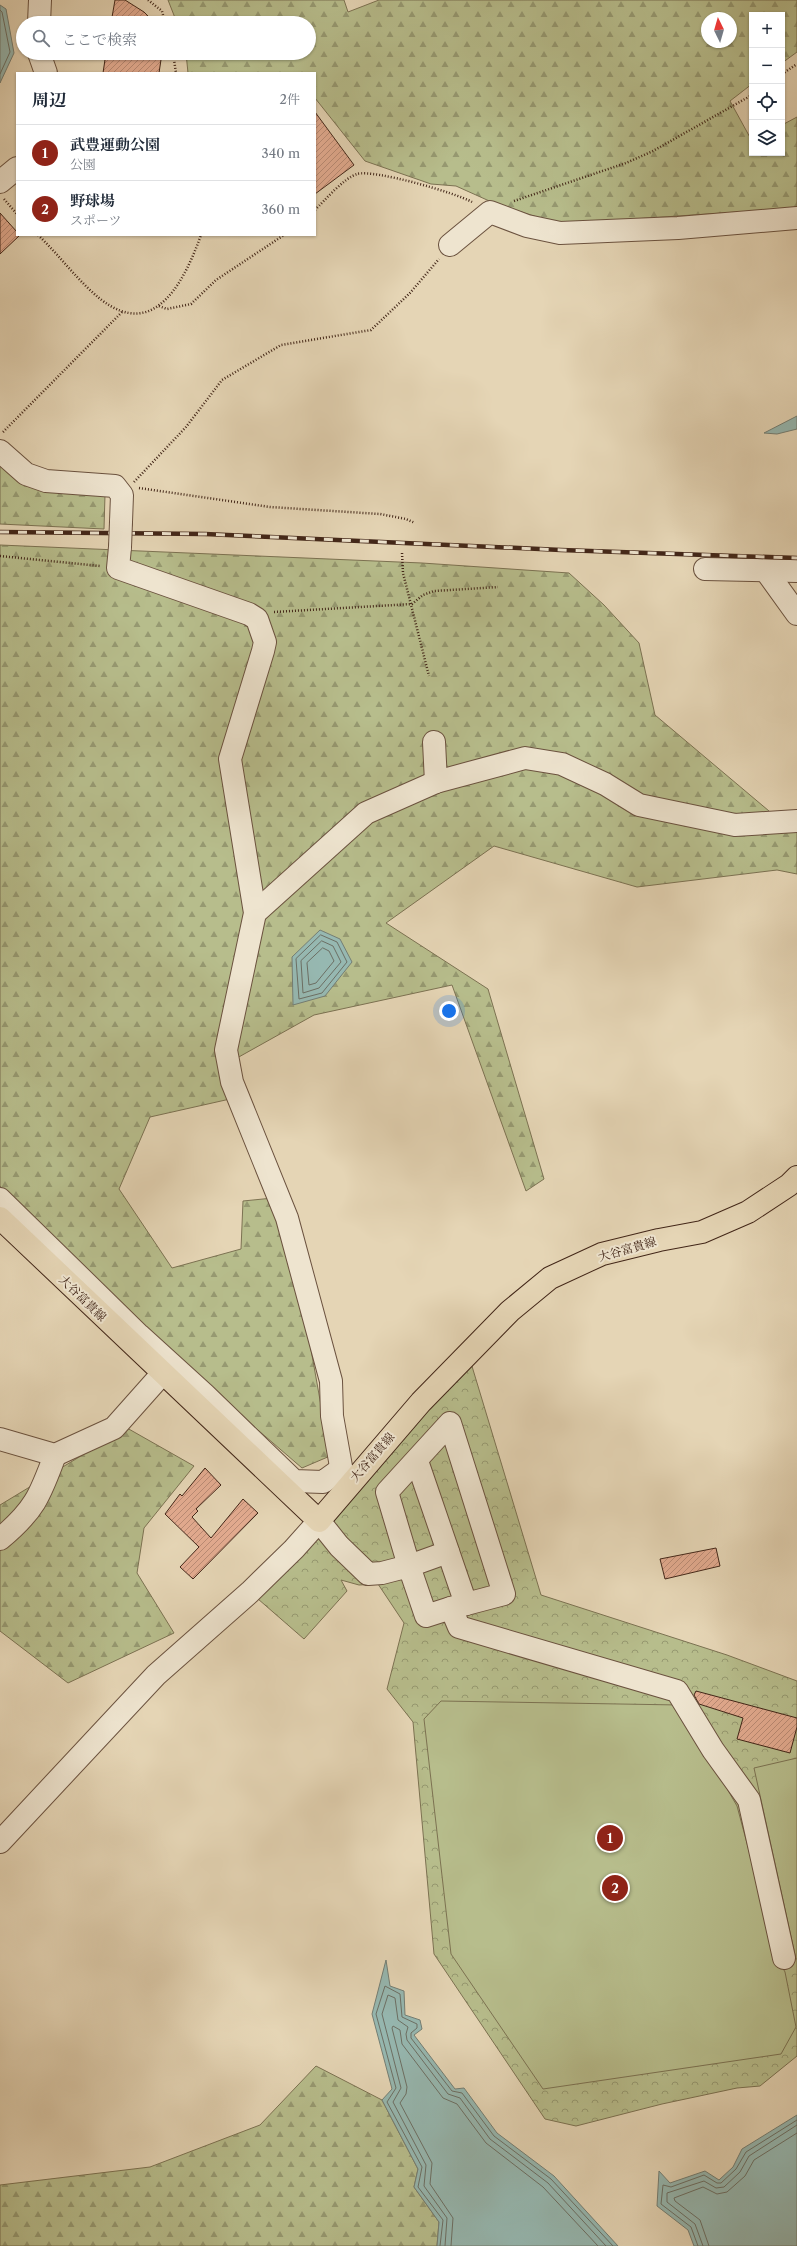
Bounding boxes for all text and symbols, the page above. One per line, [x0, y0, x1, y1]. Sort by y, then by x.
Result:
north arrow [701, 12, 737, 48]
map controls [749, 12, 785, 156]
button: + [749, 12, 785, 48]
search box [16, 16, 316, 60]
icon: search [30, 27, 52, 49]
text: ここで検索 [62, 30, 137, 49]
button: − [749, 48, 785, 84]
button: locate [749, 84, 785, 120]
text: 周辺 [32, 90, 66, 110]
text: 2件 [280, 91, 300, 107]
button: layers [749, 120, 785, 156]
text: 武豊運動公園 [70, 135, 160, 154]
text: 1 [42, 145, 48, 161]
text: 340 m [262, 145, 300, 161]
text: 公園 [70, 156, 96, 172]
text: 野球場 [70, 191, 115, 210]
text: 2 [41, 201, 49, 217]
text: 360 m [261, 201, 300, 217]
text: スポーツ [70, 212, 121, 228]
your location [439, 1001, 459, 1021]
street label: 大谷富貴線 [596, 1234, 658, 1264]
street label: 大谷富貴線 [56, 1272, 110, 1324]
street label: 大谷富貴線 [347, 1429, 397, 1485]
pin: 1 [597, 1823, 623, 1853]
pin: 2 [602, 1873, 628, 1903]

